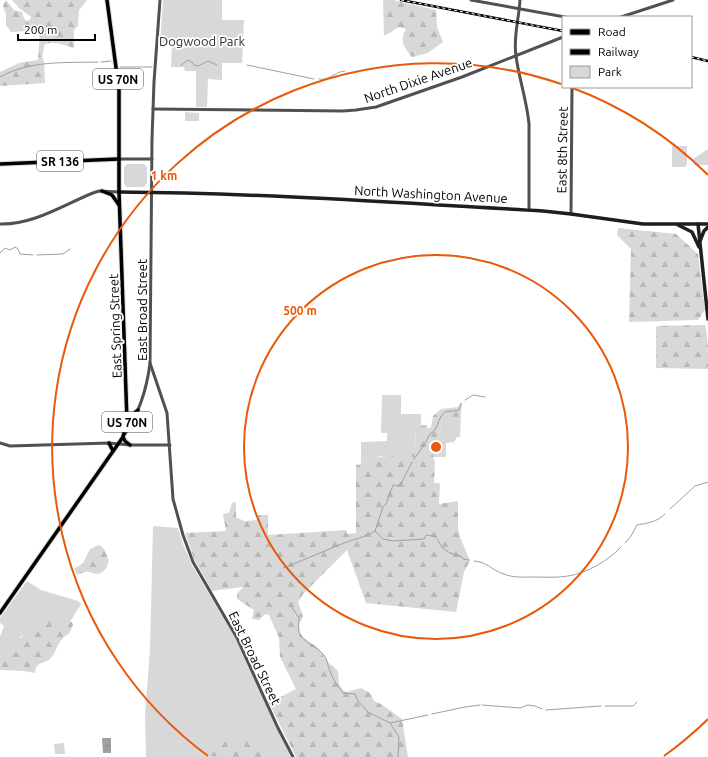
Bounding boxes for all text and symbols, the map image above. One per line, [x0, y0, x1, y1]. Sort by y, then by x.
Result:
scale bar [18, 16, 95, 42]
legend [562, 16, 692, 88]
text: 200 m [24, 23, 57, 36]
text: Road [598, 25, 626, 38]
park label: Dogwood Park [159, 34, 245, 48]
text: Railway [598, 45, 639, 58]
street label: North Dixie Avenue [362, 55, 474, 105]
text: Park [598, 65, 622, 78]
road number: US 70N [93, 69, 143, 89]
street label: East 8th Street [554, 106, 570, 194]
road number: SR 136 [37, 151, 83, 171]
text: 1 km [151, 169, 177, 182]
street label: North Washington Avenue [354, 183, 508, 205]
street label: East Broad Street [135, 259, 149, 361]
street label: East Spring Street [106, 274, 124, 378]
text: 500 m [283, 304, 317, 317]
road number: US 70N [102, 412, 152, 432]
centre of rings [429, 440, 443, 454]
street label: East Broad Street [226, 609, 284, 707]

